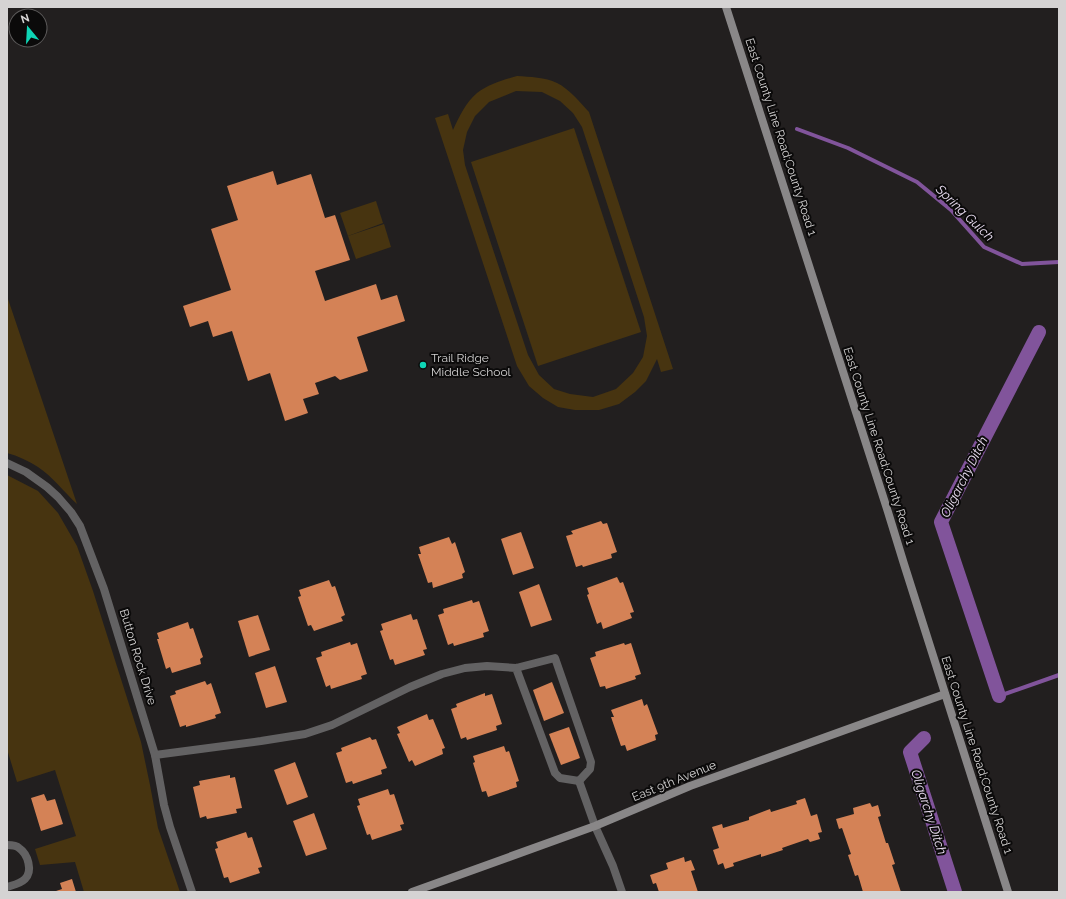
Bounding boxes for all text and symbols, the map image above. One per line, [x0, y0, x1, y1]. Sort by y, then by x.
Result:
north arrow [8, 8, 48, 48]
text: N [19, 11, 31, 26]
street label: East County Line Road;County Road 1 [742, 36, 820, 238]
water label: Spring Gulch [932, 181, 997, 244]
street label: East County Line Road;County Road 1 [840, 345, 918, 547]
place label: Trail Ridge Middle School [431, 351, 512, 379]
marker: Trail Ridge Middle School [418, 360, 428, 370]
water label: Oligarchy Ditch [937, 434, 991, 520]
street label: Button Rock Drive [117, 607, 159, 707]
street label: East County Line Road;County Road 1 [938, 654, 1016, 856]
street label: East 9th Avenue [630, 758, 718, 804]
water label: Oligarchy Ditch [908, 768, 950, 856]

